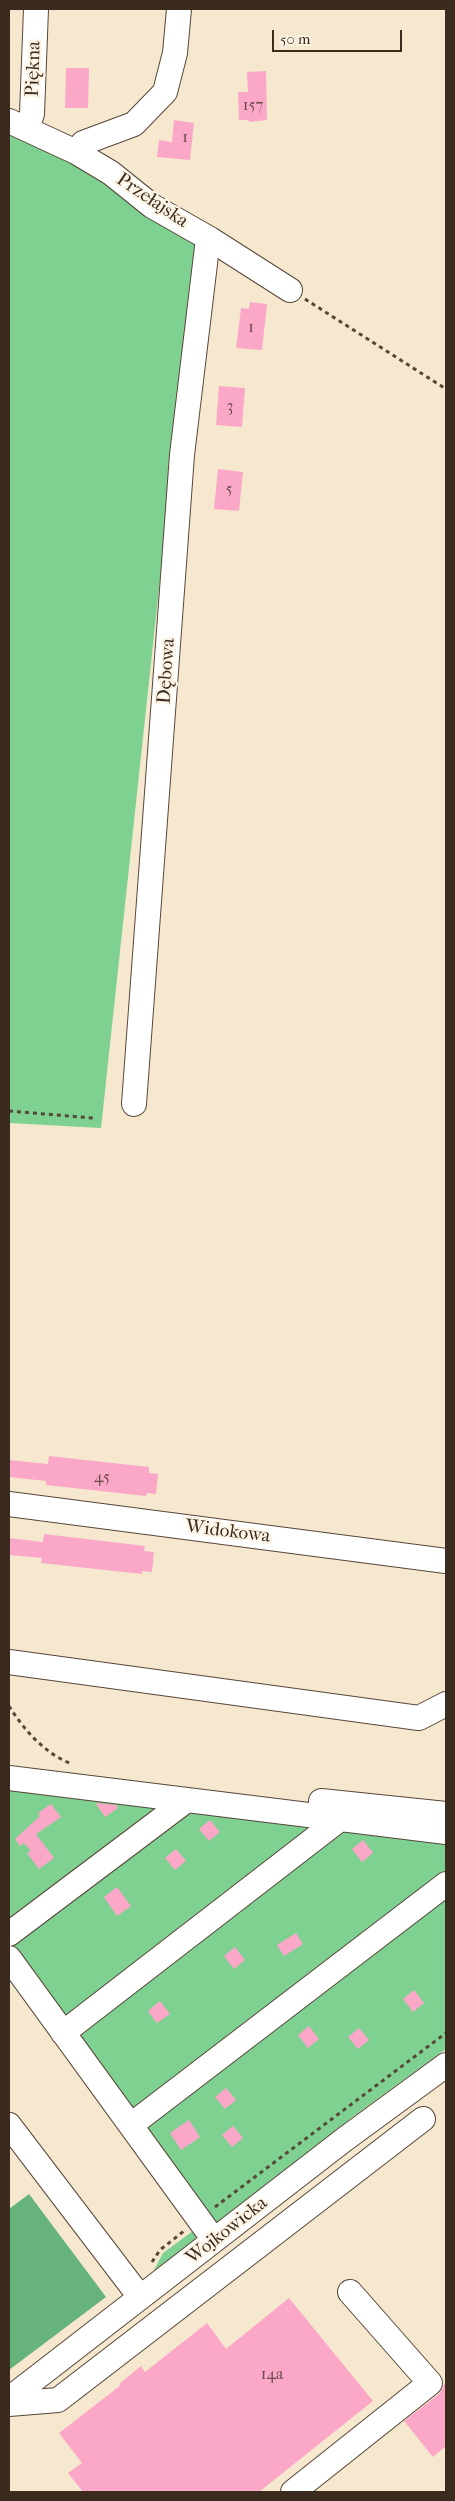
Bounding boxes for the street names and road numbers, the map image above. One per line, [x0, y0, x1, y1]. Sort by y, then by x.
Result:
street label: Piękna [22, 41, 46, 97]
street label: Przełajska [112, 169, 192, 233]
street label: Dębowa [153, 637, 181, 705]
street label: Widokowa [184, 1515, 272, 1549]
street label: Wojkowicka [182, 2192, 272, 2270]

